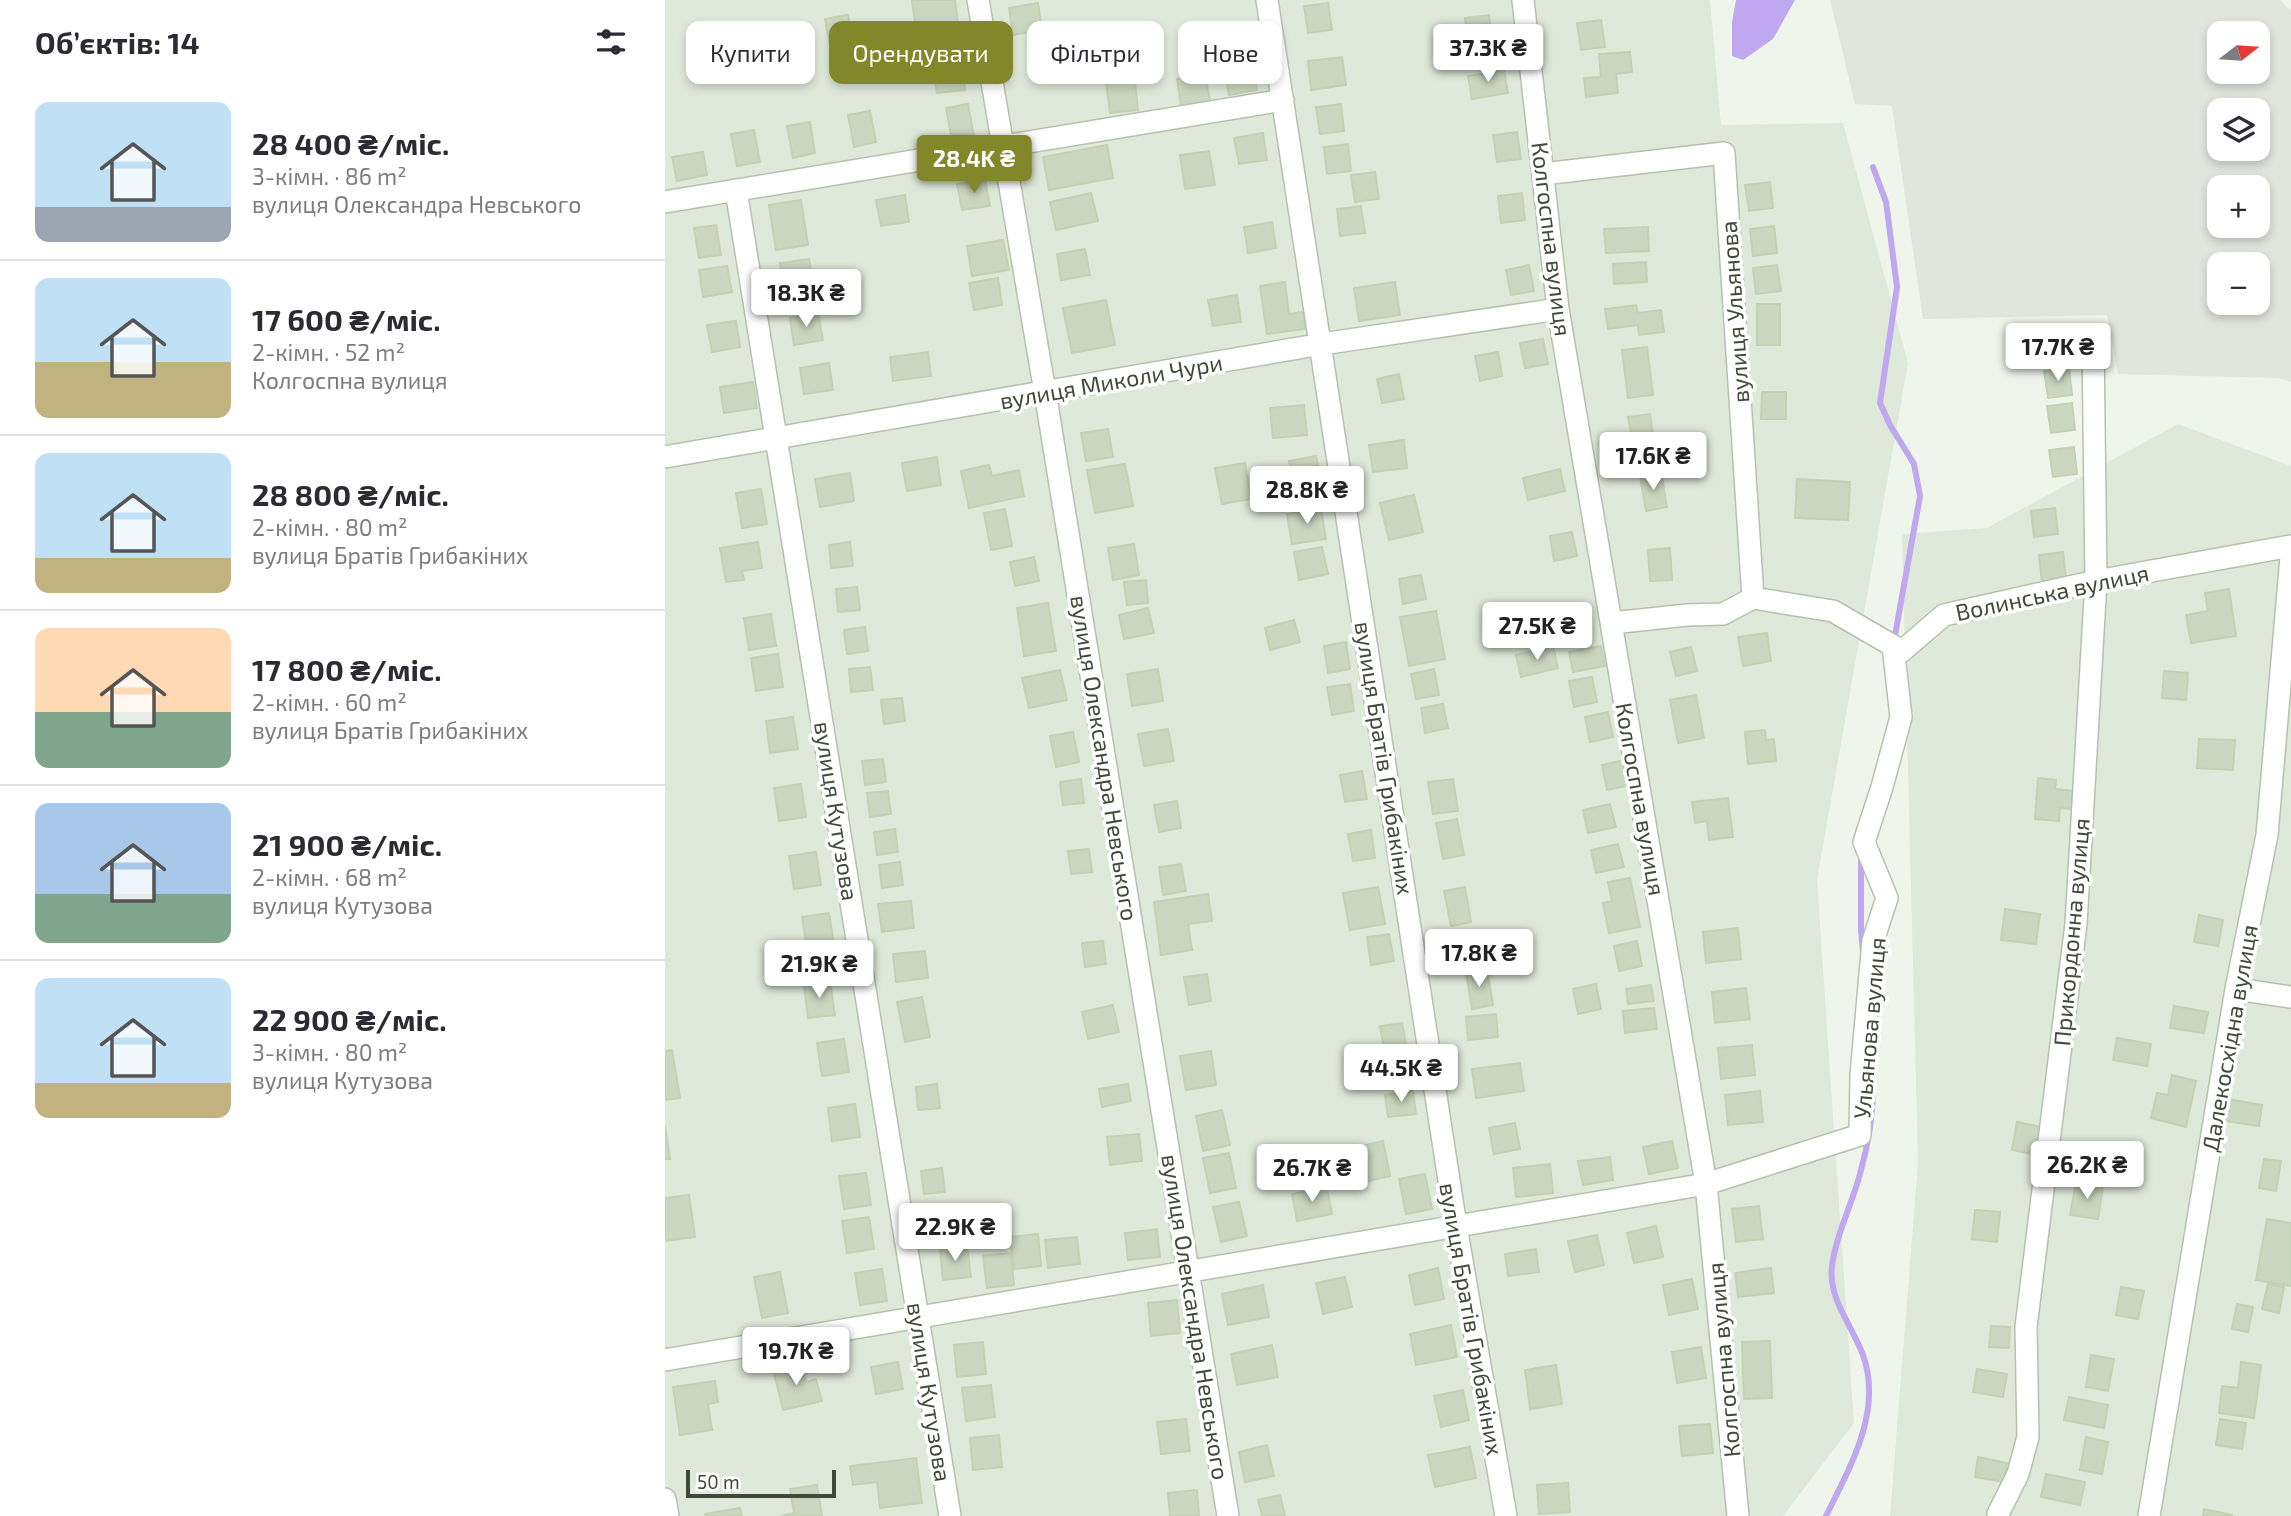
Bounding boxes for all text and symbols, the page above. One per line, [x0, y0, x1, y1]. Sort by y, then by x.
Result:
chip: Купити [686, 21, 815, 84]
chip: Орендувати [829, 21, 1013, 84]
chip: Фільтри [1027, 21, 1164, 84]
chip: Нове [1178, 21, 1282, 84]
north arrow [2207, 21, 2270, 84]
map controls [2207, 21, 2270, 315]
icon: filters [592, 23, 630, 61]
text: Об’єктів: 14 [35, 24, 200, 60]
pin: 37.3K ₴ [1423, 24, 1553, 84]
text: 37.3K ₴ [1449, 33, 1527, 61]
button: layers [2207, 98, 2270, 161]
text: 28 400 ₴/міс. [252, 125, 449, 161]
icon: home [91, 130, 175, 214]
pin: 28.4K ₴ [909, 136, 1039, 195]
street label: Колгоспна вулиця [1525, 140, 1578, 338]
text: 28.4K ₴ [933, 144, 1015, 172]
text: 3-кімн. · 86 m² [252, 162, 407, 190]
button: + [2207, 175, 2270, 238]
text: вулиця Олександра Невського [252, 190, 581, 218]
street label: вулиця Ульянова [1714, 220, 1755, 404]
button: − [2207, 252, 2270, 315]
pin: 18.3K ₴ [741, 270, 871, 329]
text: 18.3K ₴ [767, 278, 845, 306]
text: 17 600 ₴/міс. [252, 301, 441, 337]
icon: home [91, 306, 175, 390]
pin: 17.7K ₴ [1993, 324, 2123, 383]
text: 17.7K ₴ [2022, 332, 2094, 360]
text: 2-кімн. · 52 m² [252, 338, 405, 366]
street label: вулиця Миколи Чури [997, 348, 1225, 415]
text: Колгоспна вулиця [252, 366, 447, 394]
pin: 17.6K ₴ [1588, 433, 1718, 492]
text: 17.6K ₴ [1616, 441, 1690, 469]
pin: 28.8K ₴ [1242, 466, 1372, 526]
text: 28.8K ₴ [1266, 475, 1348, 503]
text: 28 800 ₴/міс. [252, 476, 449, 512]
icon: home [91, 481, 175, 565]
text: 2-кімн. · 80 m² [252, 513, 408, 541]
text: вулиця Братів Грибакіних [252, 541, 528, 569]
street label: Волинська вулиця [1953, 558, 2151, 627]
street label: вулиця Олександра Невського [1064, 593, 1145, 923]
pin: 27.5K ₴ [1472, 602, 1602, 662]
text: 27.5K ₴ [1498, 611, 1576, 639]
street label: вулиця Братів Грибакіних [1349, 619, 1420, 897]
text: 17 800 ₴/міс. [252, 651, 441, 687]
icon: home [91, 656, 175, 740]
text: 2-кімн. · 60 m² [252, 688, 407, 716]
street label: Колгоспна вулиця [1609, 700, 1672, 898]
text: вулиця Братів Грибакіних [252, 716, 528, 744]
street label: вулиця Кутузова [808, 719, 865, 903]
street label: Прикордонна вулиця [2047, 817, 2096, 1047]
text: 21 900 ₴/міс. [252, 826, 442, 862]
icon: home [91, 831, 175, 915]
text: 2-кімн. · 68 m² [252, 863, 407, 891]
text: вулиця Кутузова [252, 891, 433, 919]
street label: Далекосхідна вулиця [2195, 922, 2264, 1154]
pin: 17.8K ₴ [1414, 930, 1544, 989]
street label: Ульянова вулиця [1847, 936, 1892, 1120]
text: 17.8K ₴ [1441, 938, 1517, 966]
pin: 21.9K ₴ [754, 940, 884, 1000]
text: 21.9K ₴ [780, 949, 858, 977]
text: 22 900 ₴/міс. [252, 1001, 447, 1037]
icon: home [91, 1006, 175, 1090]
text: 3-кімн. · 80 m² [252, 1038, 407, 1066]
pin: 44.5K ₴ [1336, 1044, 1466, 1104]
text: 44.5K ₴ [1360, 1053, 1442, 1081]
text: вулиця Кутузова [252, 1066, 433, 1094]
pin: 26.2K ₴ [2022, 1142, 2152, 1201]
pin: 26.7K ₴ [1247, 1144, 1377, 1204]
text: 26.2K ₴ [2047, 1150, 2127, 1178]
street label: вулиця Олександра Невського [1155, 1152, 1236, 1482]
text: 26.7K ₴ [1273, 1153, 1351, 1181]
street label: вулиця Братів Грибакіних [1433, 1181, 1510, 1458]
pin: 22.9K ₴ [890, 1204, 1020, 1263]
text: 22.9K ₴ [915, 1212, 995, 1240]
street label: Колгоспна вулиця [1701, 1261, 1746, 1459]
street label: вулиця Кутузова [901, 1300, 958, 1484]
pin: 19.7K ₴ [731, 1328, 861, 1387]
text: 19.7K ₴ [758, 1336, 834, 1364]
scale bar [686, 1467, 837, 1499]
text: 50 m [697, 1470, 740, 1493]

